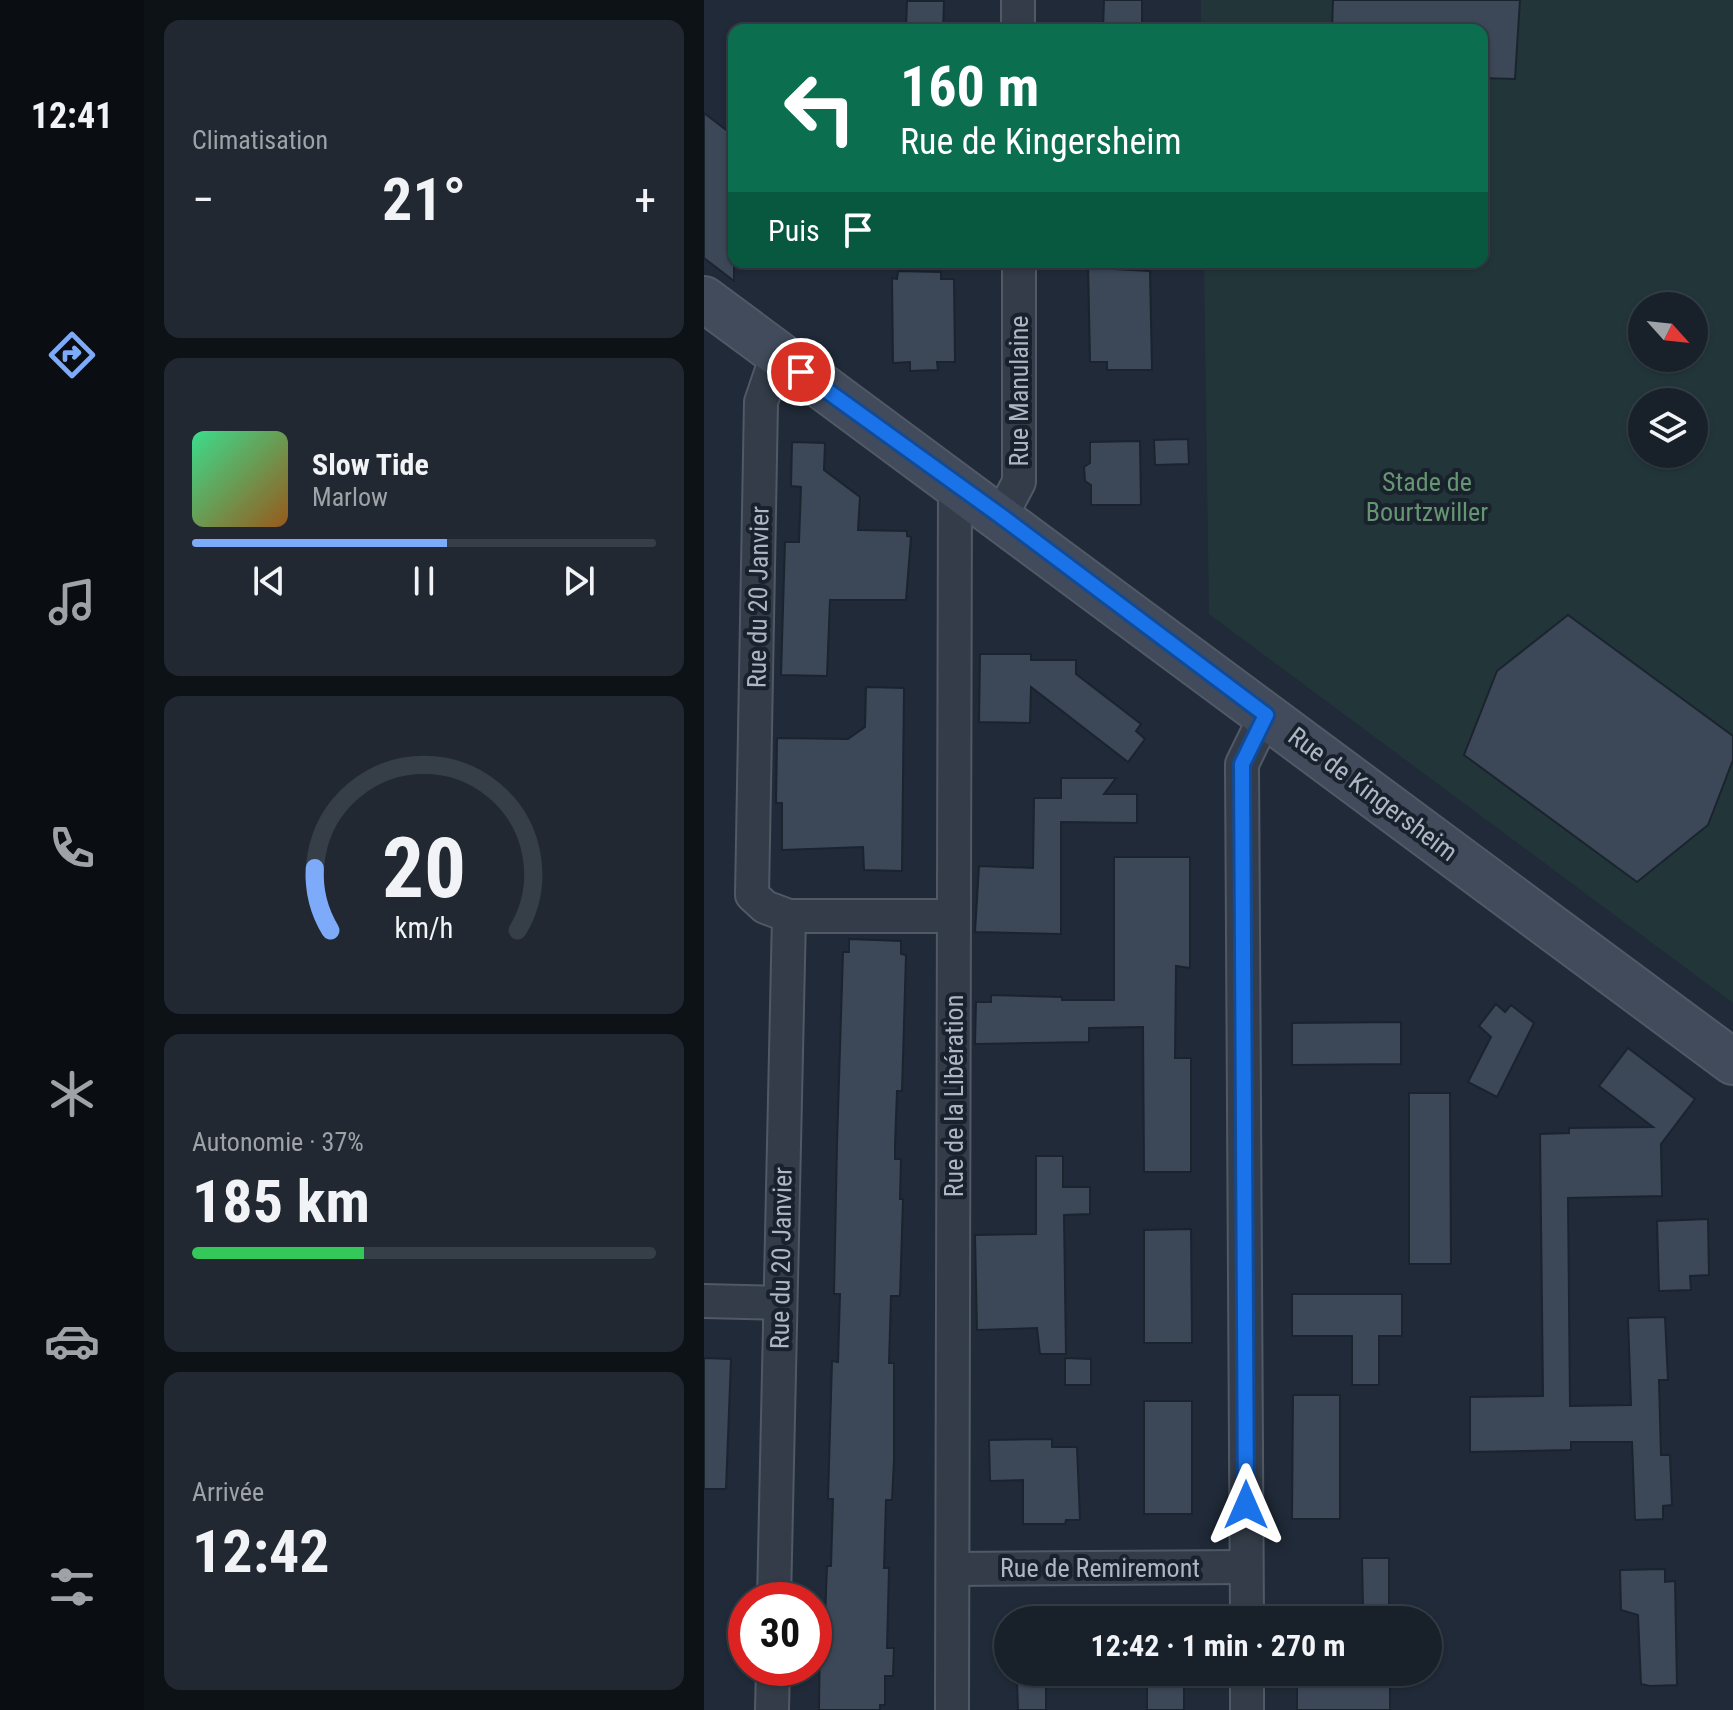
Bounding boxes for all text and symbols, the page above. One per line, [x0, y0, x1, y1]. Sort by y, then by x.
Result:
text: 160 m [900, 54, 1039, 120]
icon: left [768, 56, 872, 160]
text: 12:41 [31, 95, 113, 137]
text: Rue de Kingersheim [900, 121, 1182, 163]
text: Climatisation [192, 125, 328, 155]
text: 21° [382, 164, 466, 235]
text: − [192, 174, 214, 226]
text: + [634, 174, 656, 226]
icon: arrive [836, 208, 880, 252]
text: Puis [768, 213, 820, 248]
north arrow [1628, 292, 1708, 372]
map controls [1628, 292, 1708, 468]
street label: Rue Manulaine [1004, 316, 1034, 466]
icon: directions [44, 327, 100, 383]
pin [767, 338, 835, 406]
icon: arrive [779, 350, 823, 394]
button: layers [1628, 388, 1708, 468]
text: Slow Tide [312, 447, 429, 482]
park label: Stade de Bourtzwiller [1366, 467, 1488, 527]
text: Marlow [312, 482, 388, 512]
street label: Rue du 20 Janvier [741, 505, 775, 688]
icon: previous [247, 559, 291, 603]
icon: pause [402, 559, 446, 603]
icon: next [557, 559, 601, 603]
icon: music [44, 574, 100, 630]
street label: Rue de Kingersheim [1283, 721, 1463, 867]
icon: phone [44, 820, 100, 876]
text: 20 [382, 820, 466, 917]
text: km/h [395, 911, 453, 945]
street label: Rue de la Libération [939, 995, 969, 1197]
icon: climate [44, 1066, 100, 1122]
text: Autonomie · 37% [192, 1127, 364, 1157]
text: 185 km [192, 1166, 370, 1237]
street label: Rue du 20 Janvier [764, 1166, 798, 1349]
icon: car [44, 1313, 100, 1369]
position arrow [1204, 1463, 1288, 1547]
text: Arrivée [192, 1477, 264, 1507]
text: 12:42 [192, 1516, 330, 1587]
street label: Rue de Remiremont [1000, 1553, 1200, 1583]
icon: filters [44, 1559, 100, 1615]
speed limit sign: 30 [728, 1582, 832, 1686]
text: 12:42 · 1 min · 270 m [1091, 1628, 1345, 1663]

